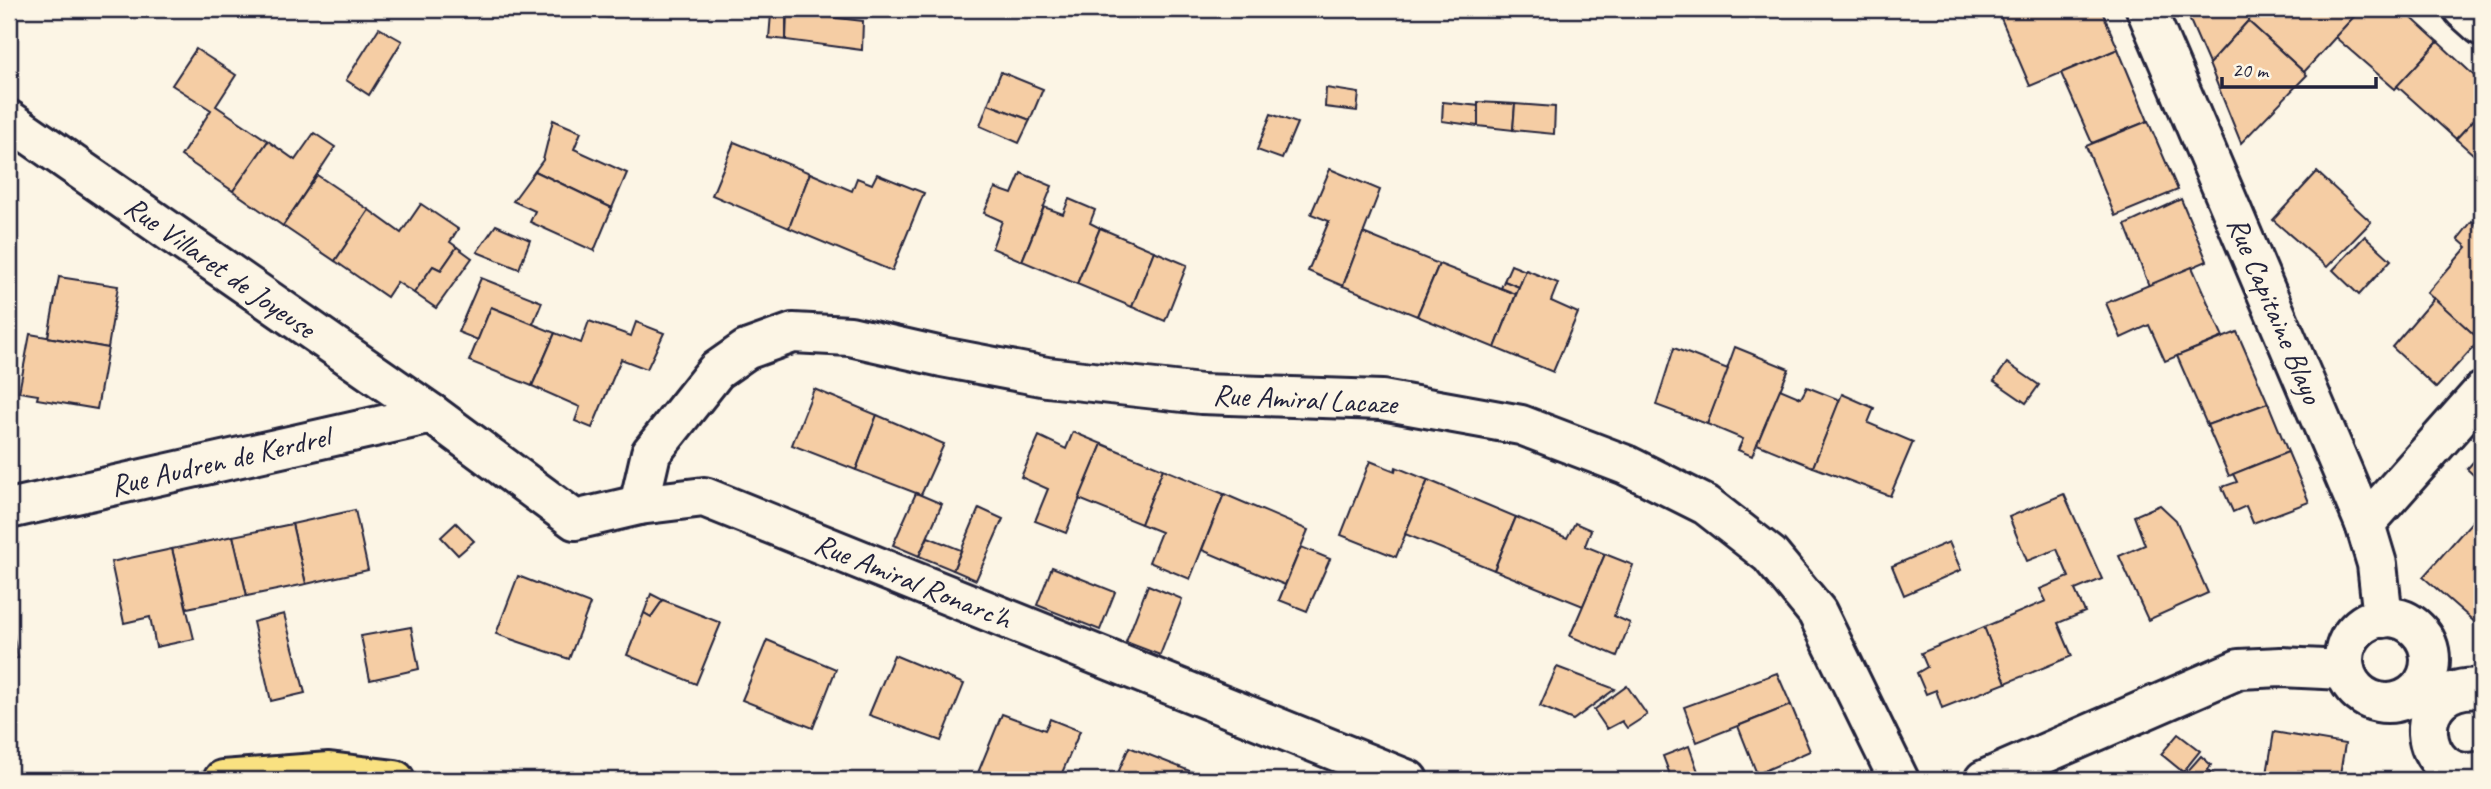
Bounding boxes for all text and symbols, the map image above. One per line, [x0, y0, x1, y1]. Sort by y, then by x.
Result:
scale bar [2222, 46, 2376, 90]
text: 20 m [2232, 57, 2270, 83]
street label: Rue Villaret de Joyeuse [117, 187, 324, 348]
street label: Rue Capitaine Blayo [2219, 211, 2332, 410]
street label: Rue Amiral Lacaze [1212, 375, 1400, 423]
street label: Rue Audren de Kerdrel [107, 416, 338, 505]
street label: Rue Amiral Ronarc'h [809, 524, 1019, 638]

